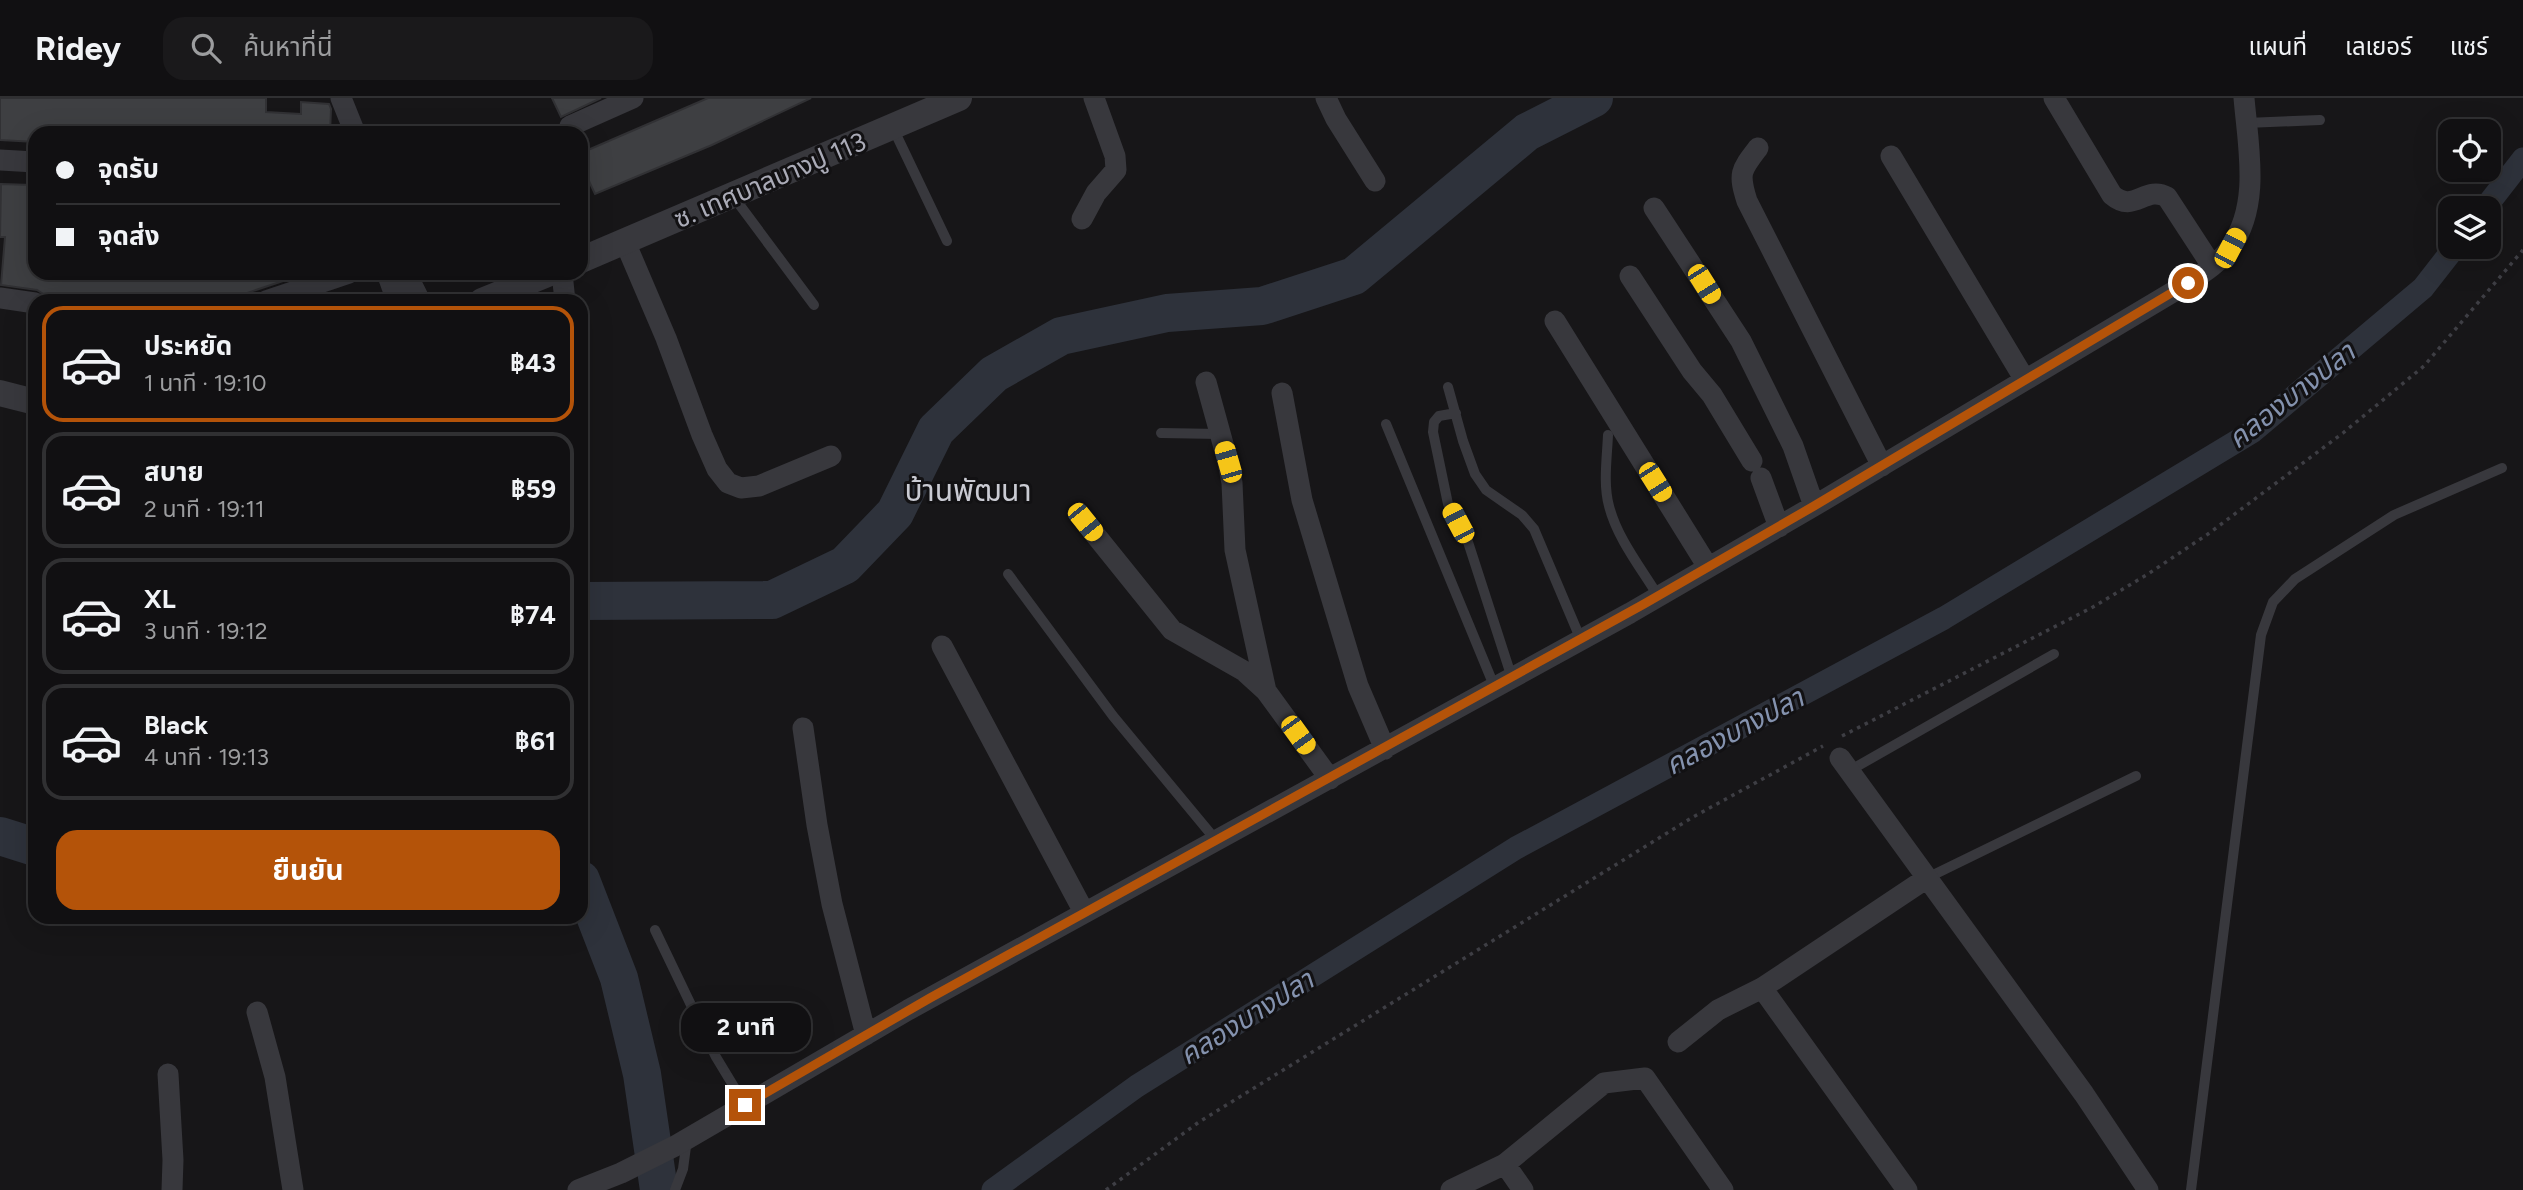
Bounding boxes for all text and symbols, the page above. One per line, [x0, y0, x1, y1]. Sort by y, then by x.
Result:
search box [163, 17, 653, 80]
text: Ridey [35, 29, 121, 68]
icon: search [187, 29, 225, 67]
text: ค้นหาที่นี่ [243, 31, 333, 63]
text: แผนที่ [2249, 32, 2307, 61]
text: เลเยอร์ [2345, 32, 2412, 61]
text: แชร์ [2450, 32, 2488, 61]
map controls [2438, 119, 2501, 259]
button: locate [2438, 119, 2501, 182]
street label: ซ. เทศบาลบางปู 113 [669, 125, 871, 235]
text: จุดรับ [98, 153, 159, 185]
button: layers [2438, 196, 2501, 259]
text: จุดส่ง [98, 220, 160, 252]
car [2211, 225, 2250, 271]
car [1684, 261, 1725, 307]
route start [2172, 267, 2204, 299]
text: ประหยัด [144, 330, 232, 362]
icon: car [60, 333, 123, 396]
water label: คลองบางปลา [2221, 334, 2363, 455]
text: ฿43 [510, 347, 556, 379]
text: 1 นาที · 19:10 [144, 369, 266, 397]
car [1213, 439, 1244, 485]
text: สบาย [144, 456, 204, 488]
icon: car [60, 459, 123, 522]
car [1635, 459, 1676, 505]
district label: บ้านพัฒนา [904, 472, 1032, 509]
text: ฿59 [511, 473, 556, 505]
text: 2 นาที · 19:11 [144, 495, 265, 523]
car [1064, 499, 1107, 545]
car [1439, 500, 1478, 546]
text: XL [144, 583, 176, 615]
icon: car [60, 585, 123, 648]
text: ฿74 [510, 599, 556, 631]
text: 3 นาที · 19:12 [144, 617, 268, 645]
water label: คลองบางปลา [1659, 680, 1810, 782]
text: Black [144, 709, 208, 741]
icon: car [60, 711, 123, 774]
car [1278, 712, 1319, 758]
text: ฿61 [515, 725, 556, 757]
text: 4 นาที · 19:13 [144, 743, 269, 771]
button: ยืนยัน [56, 830, 560, 910]
water label: คลองบางปลา [1173, 961, 1321, 1072]
callout: 2 นาที [680, 1004, 810, 1052]
text: 2 นาที [717, 1013, 775, 1041]
route end [729, 1089, 761, 1121]

